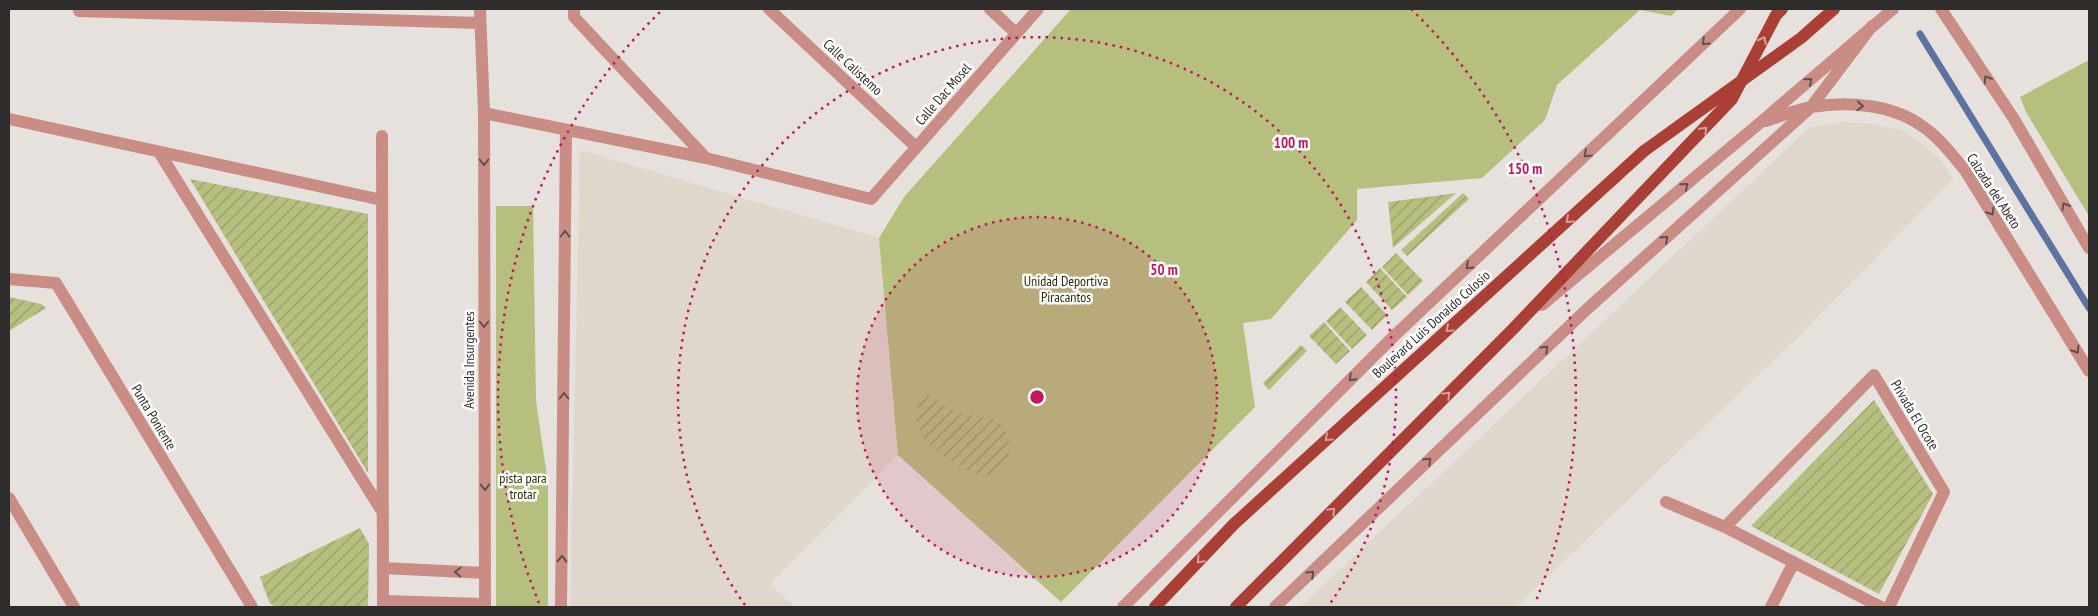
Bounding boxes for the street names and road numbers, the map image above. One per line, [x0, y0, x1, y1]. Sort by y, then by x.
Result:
street label: Calle Calistemo [820, 35, 886, 99]
street label: Calle Dac Mosel [911, 59, 975, 129]
street label: Calzada del Abeto [1963, 150, 2025, 232]
street label: Boulevard Luis Donaldo Colosio [1368, 266, 1494, 382]
street label: Avenida Insurgentes [460, 311, 478, 409]
street label: Privada El Ocote [1887, 377, 1943, 454]
street label: Punta Poniente [127, 381, 181, 453]

